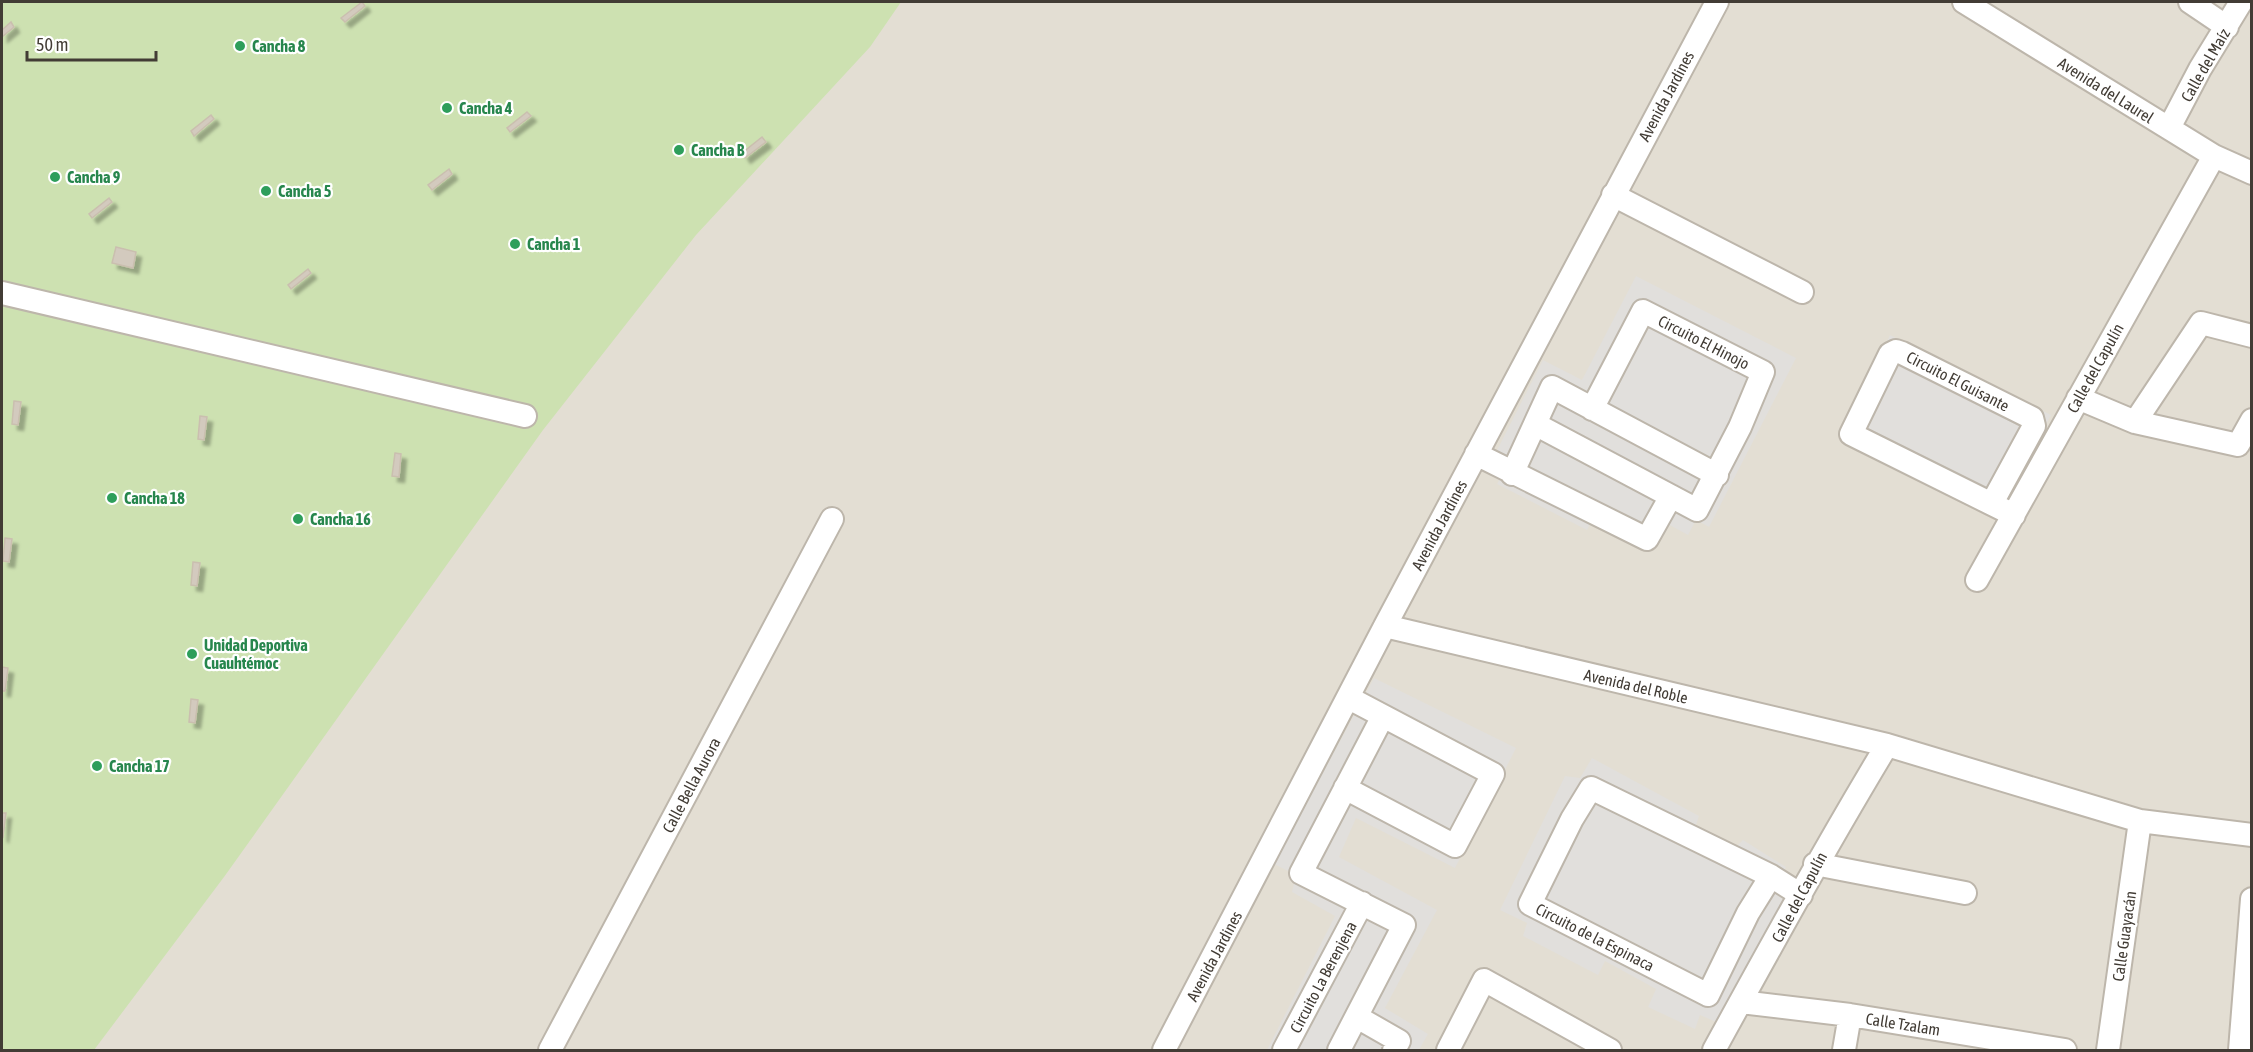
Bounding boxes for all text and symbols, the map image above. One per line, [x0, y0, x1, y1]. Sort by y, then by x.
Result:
scale bar [27, 24, 156, 62]
street label: Calle del Maíz [2177, 25, 2233, 105]
text: 50 m [36, 34, 68, 55]
place label: Cancha 8 [252, 37, 306, 55]
marker: Cancha 8 [233, 39, 247, 53]
street label: Avenida Jardines [1635, 48, 1697, 144]
street label: Avenida del Laurel [2055, 53, 2158, 127]
place label: Cancha 4 [459, 99, 513, 117]
marker: Cancha 4 [440, 101, 454, 115]
place label: Cancha B [691, 141, 745, 159]
marker: Cancha B [672, 143, 686, 157]
place label: Cancha 9 [67, 168, 121, 186]
marker: Cancha 9 [48, 170, 62, 184]
place label: Cancha 5 [278, 182, 332, 200]
marker: Cancha 5 [259, 184, 273, 198]
place label: Cancha 1 [527, 235, 581, 253]
marker: Cancha 1 [508, 237, 522, 251]
street label: Circuito El Hinojo [1655, 311, 1753, 374]
street label: Calle del Capulín [2063, 320, 2128, 416]
street label: Circuito El Guisante [1904, 347, 2012, 415]
street label: Avenida Jardines [1408, 477, 1470, 573]
place label: Cancha 18 [124, 489, 185, 507]
marker: Cancha 18 [105, 491, 119, 505]
place label: Cancha 16 [310, 510, 371, 528]
marker: Cancha 16 [291, 512, 305, 526]
place label: Unidad Deportiva Cuauhtémoc [204, 636, 308, 672]
marker: Unidad Deportiva Cuauhtémoc [185, 647, 199, 661]
street label: Avenida del Roble [1582, 665, 1690, 707]
street label: Calle Bella Aurora [658, 734, 724, 836]
place label: Cancha 17 [109, 757, 170, 775]
marker: Cancha 17 [90, 759, 104, 773]
street label: Calle del Capulín [1768, 849, 1831, 946]
street label: Calle Guayacán [2109, 890, 2140, 982]
street label: Circuito de la Espinaca [1532, 899, 1657, 975]
street label: Avenida Jardines [1183, 908, 1245, 1004]
street label: Circuito La Berenjena [1286, 918, 1361, 1036]
street label: Calle Tzalam [1864, 1009, 1942, 1039]

